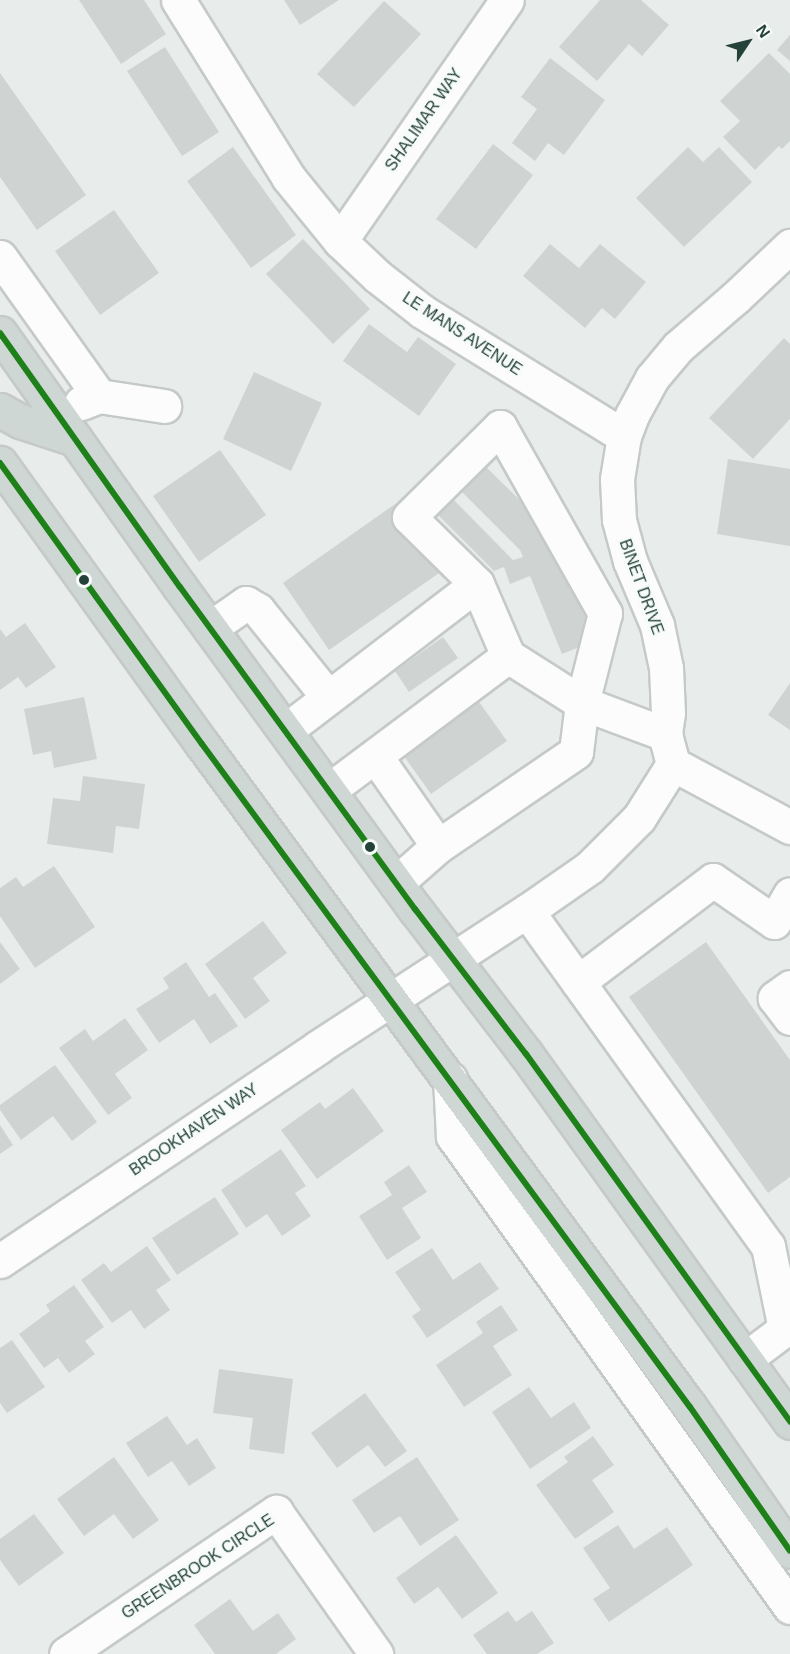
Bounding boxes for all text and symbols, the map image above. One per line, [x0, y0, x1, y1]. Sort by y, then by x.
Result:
north arrow [718, 12, 778, 72]
text: N [753, 22, 773, 41]
street label: SHALIMAR WAY [381, 65, 467, 175]
street label: LE MANS AVENUE [398, 288, 526, 380]
street label: BINET DRIVE [615, 537, 667, 637]
unlabelled marker [78, 574, 90, 586]
unlabelled marker [364, 841, 376, 853]
street label: BROOKHAVEN WAY [126, 1080, 262, 1180]
street label: GREENBROOK CIRCLE [118, 1511, 278, 1623]

